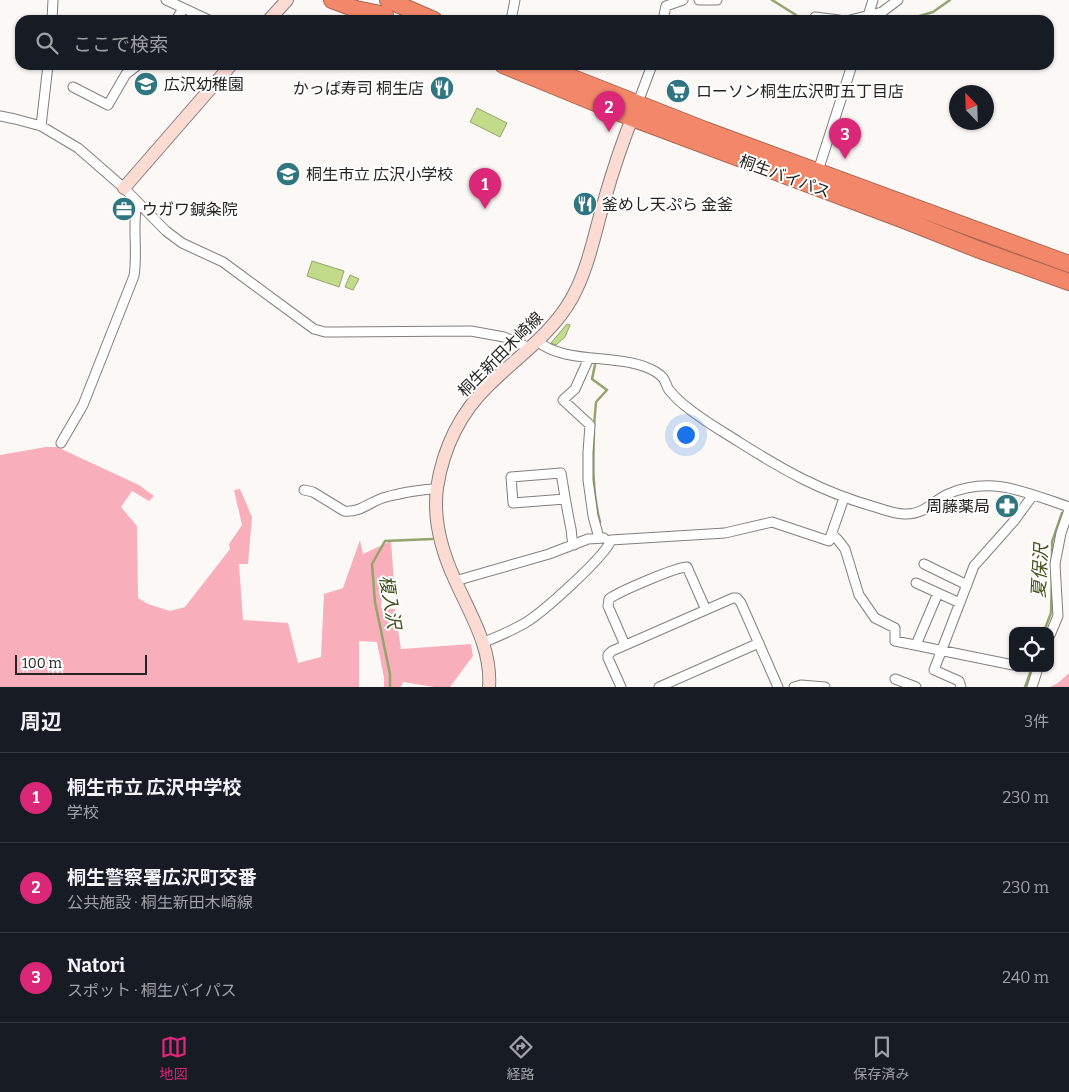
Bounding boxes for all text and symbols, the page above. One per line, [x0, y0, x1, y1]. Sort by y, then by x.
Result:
search box [15, 15, 1054, 70]
icon: search [33, 29, 61, 57]
text: ここで検索 [73, 33, 168, 56]
school or university icon: 広沢幼稚園 [133, 71, 159, 97]
place label: 広沢幼稚園 [164, 75, 244, 94]
restaurant icon: かっぱ寿司 桐生店 [429, 75, 455, 101]
supermarket icon: ローソン桐生広沢町五丁目店 [665, 78, 691, 104]
place label: かっぱ寿司 桐生店 [293, 79, 424, 98]
place label: ローソン桐生広沢町五丁目店 [696, 82, 904, 101]
north arrow [949, 85, 994, 130]
pin: 2 [593, 91, 625, 132]
pin: 3 [829, 118, 861, 159]
street label: 桐生バイパス [737, 151, 833, 202]
school or university icon: 桐生市立 広沢小学校 [275, 161, 301, 187]
place label: 桐生市立 広沢小学校 [306, 165, 453, 184]
pin: 1 [469, 168, 501, 209]
restaurant icon: 釜めし天ぷら 金釜 [572, 191, 598, 217]
place label: 釜めし天ぷら 金釜 [602, 195, 733, 214]
office icon: ウガワ鍼粂院 [111, 196, 137, 222]
place label: ウガワ鍼粂院 [142, 200, 238, 219]
street label: 桐生新田木崎線 [454, 308, 547, 401]
your location [673, 422, 699, 448]
pharmacy icon: 周藤薬局 [994, 493, 1020, 519]
place label: 周藤薬局 [926, 497, 990, 516]
water label: 夏保沢 [1028, 541, 1053, 599]
water label: 榎入沢 [375, 574, 405, 632]
map controls [1009, 627, 1054, 672]
button: locate [1009, 627, 1054, 672]
scale bar [15, 652, 148, 675]
text: 100 m [22, 655, 62, 672]
text: 周辺 [20, 709, 62, 735]
text: 3件 [1024, 712, 1049, 731]
text: 桐生市立 広沢中学校 [67, 776, 241, 799]
text: 1 [33, 788, 39, 807]
text: 230 m [1002, 788, 1049, 807]
text: 学校 [67, 803, 99, 822]
text: 桐生警察署広沢町交番 [67, 866, 257, 889]
text: 2 [31, 878, 41, 897]
text: 230 m [1002, 878, 1049, 897]
text: 公共施設 · 桐生新田木崎線 [67, 893, 253, 912]
text: Natori [67, 954, 125, 977]
text: 3 [31, 968, 41, 987]
text: 240 m [1002, 968, 1049, 987]
text: スポット · 桐生バイパス [67, 981, 236, 1000]
tab: 地図 [160, 1033, 188, 1083]
tab: 経路 [507, 1033, 535, 1083]
tab: 保存済み [854, 1033, 910, 1083]

